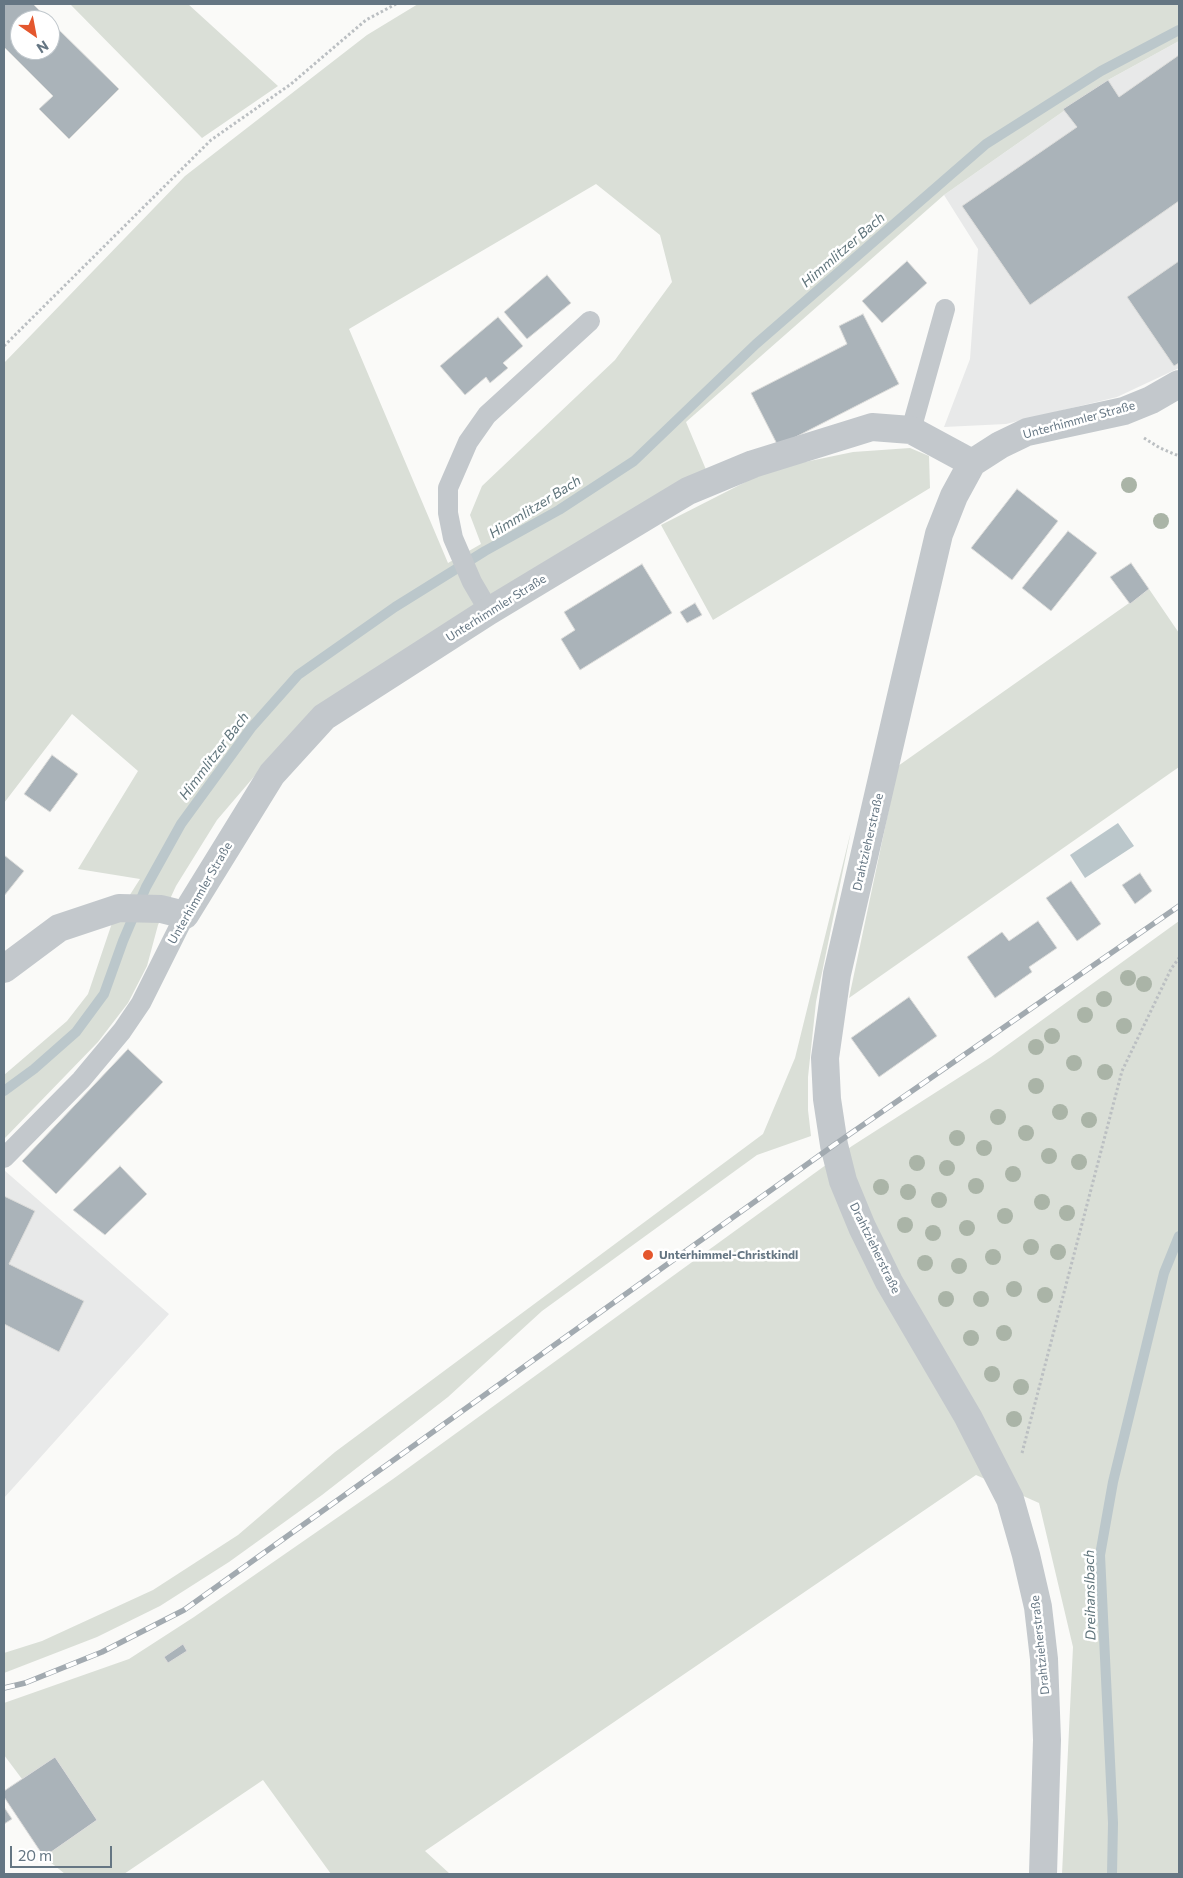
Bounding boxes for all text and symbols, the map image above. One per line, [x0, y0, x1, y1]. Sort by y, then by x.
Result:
north arrow [10, 10, 60, 60]
text: N [34, 37, 52, 57]
water label: Himmlitzer Bach [798, 209, 888, 291]
street label: Unterhimmler Straße [1021, 398, 1137, 442]
water label: Himmlitzer Bach [486, 472, 584, 542]
street label: Unterhimmler Straße [443, 571, 549, 645]
water label: Himmlitzer Bach [176, 709, 252, 803]
street label: Drahtzieherstraße [850, 792, 886, 892]
street label: Unterhimmler Straße [165, 839, 235, 947]
street label: Drahtzieherstraße [847, 1200, 903, 1296]
marker: Unterhimmel-Christkindl [641, 1248, 655, 1262]
place label: Unterhimmel-Christkindl [659, 1248, 798, 1262]
water label: Dreihanslbach [1081, 1550, 1099, 1640]
street label: Drahtzieherstraße [1028, 1595, 1052, 1695]
scale bar [12, 1836, 115, 1868]
text: 20 m [18, 1846, 52, 1864]

